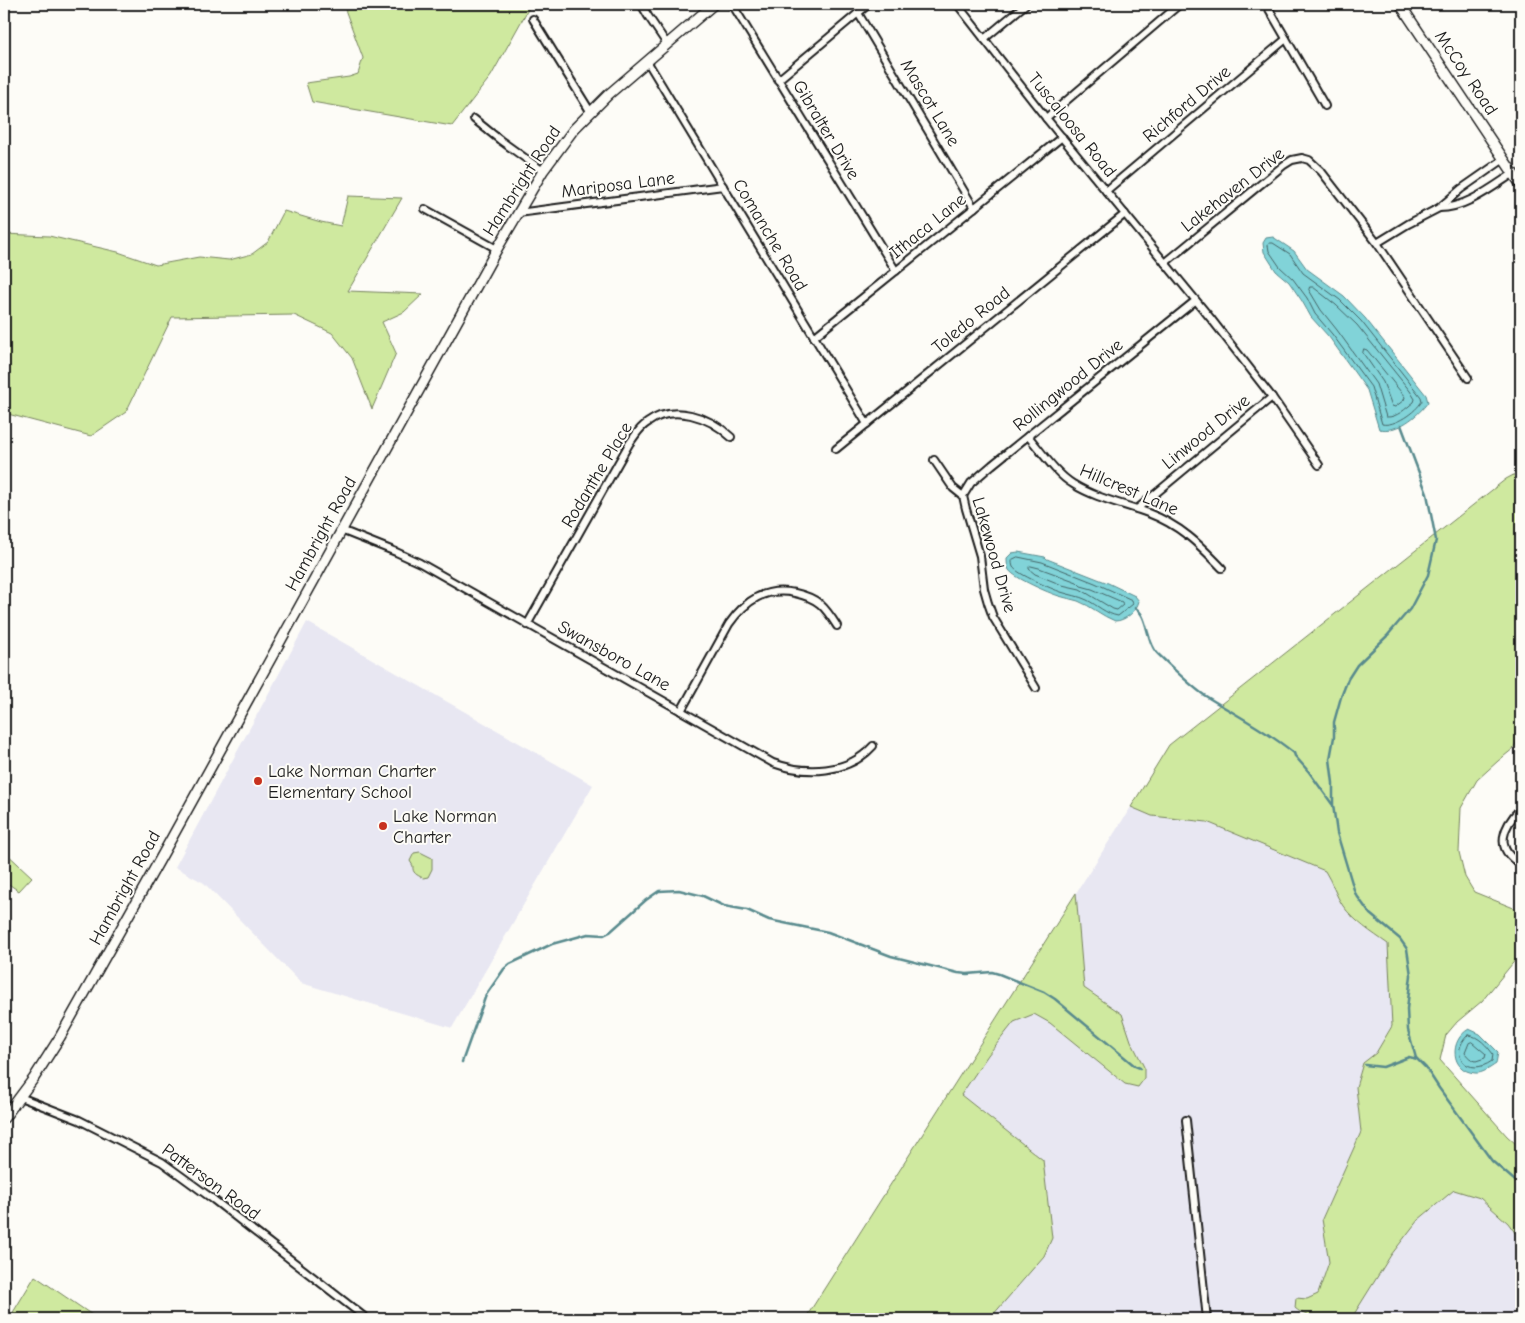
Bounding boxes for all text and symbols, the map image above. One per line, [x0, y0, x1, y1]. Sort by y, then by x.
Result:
street label: McCoy Road [1430, 27, 1502, 119]
street label: Mascot Lane [896, 56, 964, 150]
street label: Richford Drive [1139, 61, 1235, 147]
street label: Tuscaloosa Road [1023, 68, 1121, 182]
street label: Gibralter Drive [788, 77, 864, 183]
street label: Hambright Road [479, 122, 565, 240]
street label: Lakehaven Drive [1177, 143, 1289, 237]
street label: Mariposa Lane [560, 168, 676, 202]
street label: Comanche Road [728, 175, 812, 295]
street label: Ithaca Lane [886, 189, 970, 263]
street label: Toledo Road [928, 282, 1014, 358]
street label: Rollingwood Drive [1009, 334, 1127, 436]
street label: Linwood Drive [1158, 390, 1254, 474]
street label: Rodanthe Place [557, 418, 637, 532]
street label: Hillcrest Lane [1077, 460, 1181, 520]
street label: Hambright Road [281, 473, 361, 595]
street label: Lakewood Drive [967, 495, 1021, 615]
street label: Swansboro Lane [554, 616, 674, 696]
place label: Lake Norman Charter Elementary School [268, 761, 437, 803]
marker: Lake Norman Charter Elementary School [252, 775, 264, 787]
place label: Lake Norman Charter [393, 806, 497, 848]
marker: Lake Norman Charter [377, 820, 389, 832]
street label: Hambright Road [85, 827, 165, 949]
street label: Patterson Road [158, 1139, 264, 1225]

